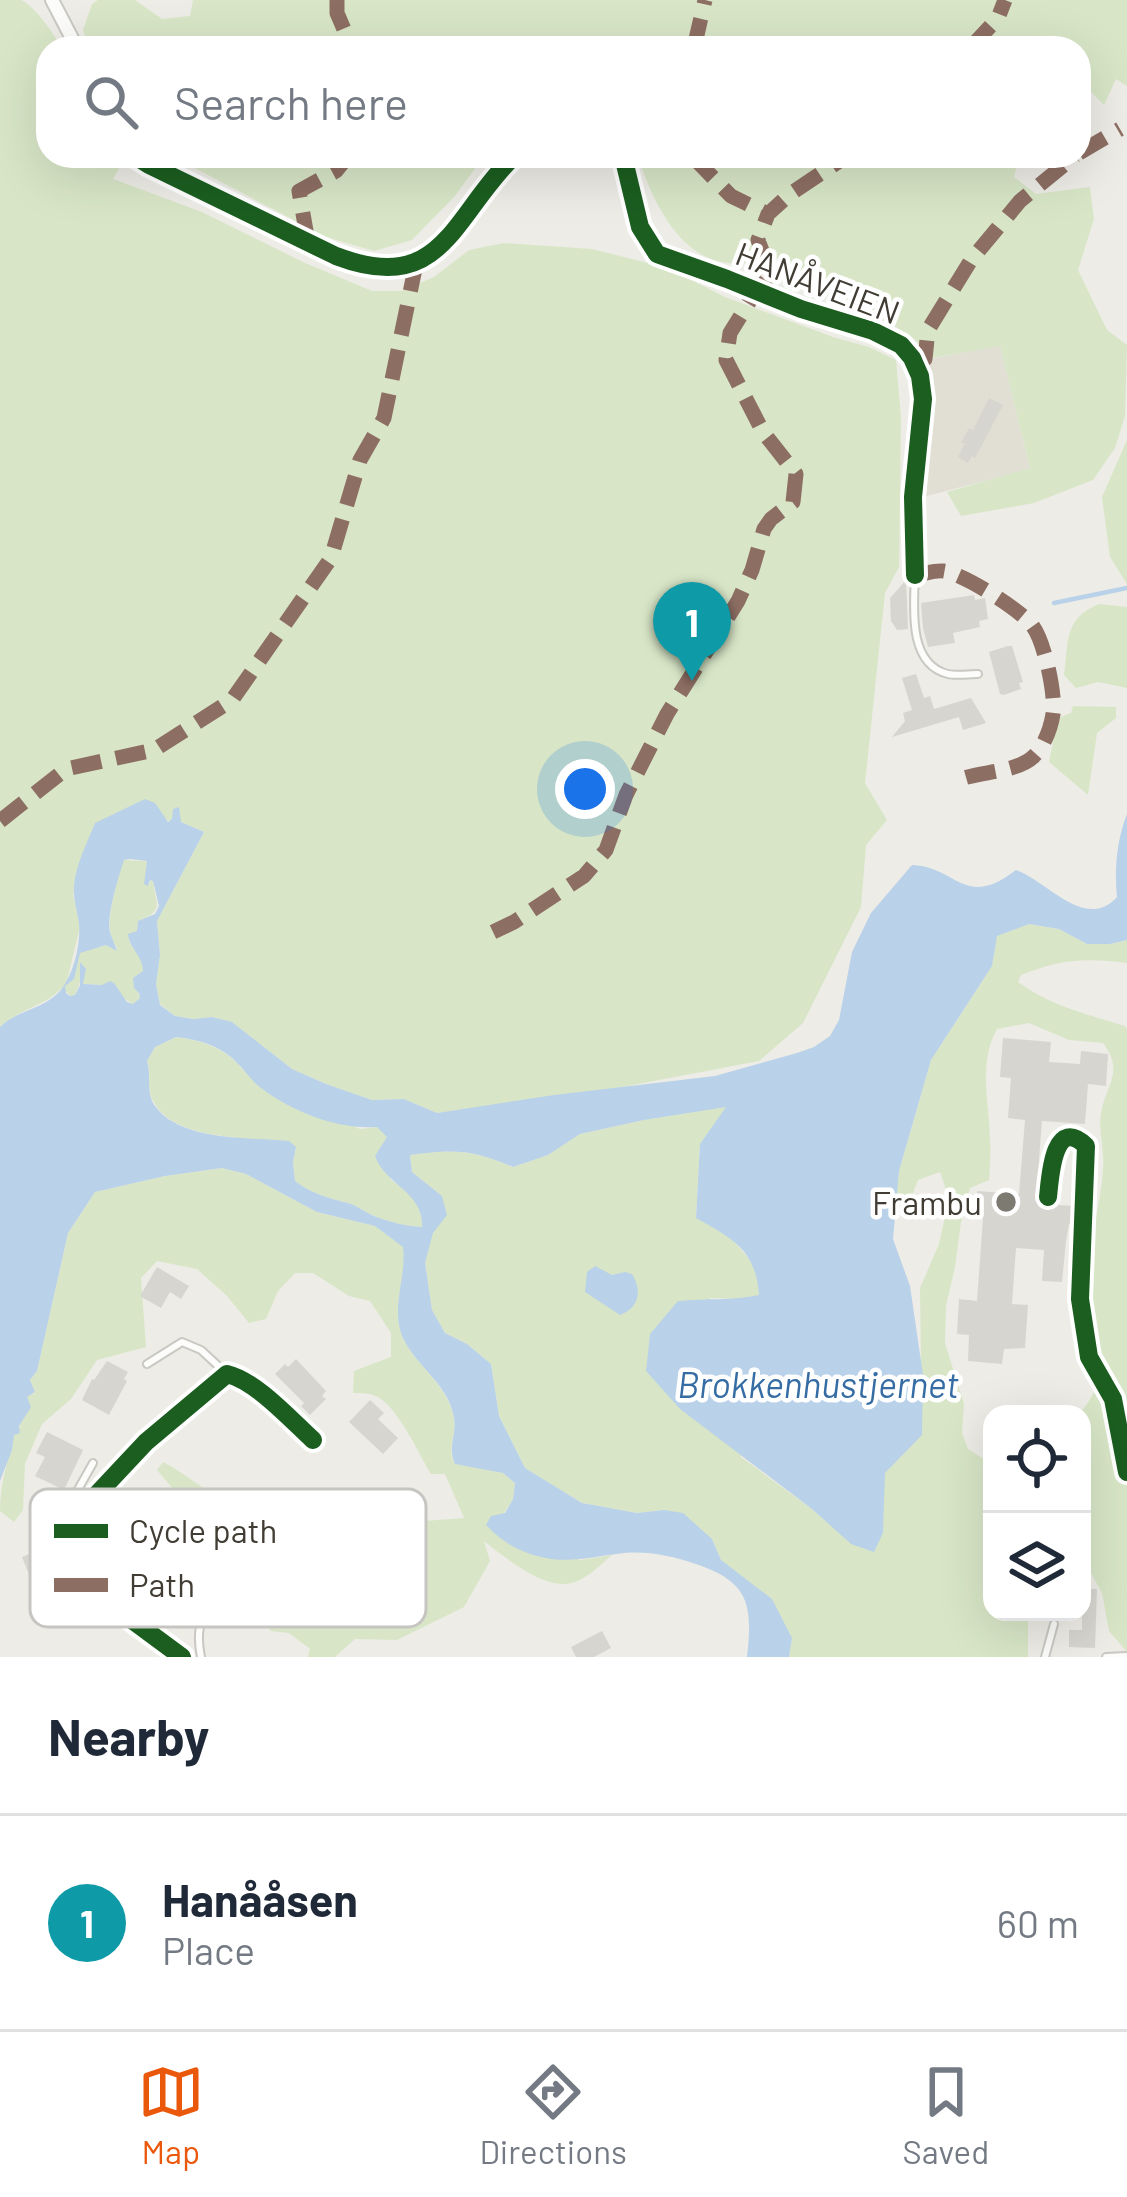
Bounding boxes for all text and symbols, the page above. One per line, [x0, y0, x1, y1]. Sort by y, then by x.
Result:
search box [36, 36, 1091, 168]
icon: search [78, 69, 144, 135]
text: Search here [174, 75, 408, 129]
street label: HANÅVEIEN [730, 232, 906, 332]
pin: 1 [653, 582, 731, 681]
your location [555, 759, 615, 819]
place label: Frambu [872, 1182, 982, 1222]
marker: Frambu [993, 1189, 1019, 1215]
water label: Brokkenhustjernet [677, 1362, 959, 1405]
map controls [983, 1405, 1091, 1621]
button: locate [983, 1405, 1091, 1513]
legend [30, 1489, 426, 1627]
text: Cycle path [129, 1510, 277, 1550]
button: layers [983, 1513, 1091, 1621]
text: Path [129, 1564, 195, 1604]
text: Nearby [48, 1705, 209, 1766]
text: Hanååsen [162, 1872, 358, 1926]
text: 1 [80, 1899, 94, 1946]
text: 60 m [997, 1899, 1079, 1946]
text: Place [162, 1926, 255, 1973]
tab: Map [138, 2059, 204, 2171]
tab: Directions [479, 2059, 627, 2171]
tab: Saved [903, 2059, 989, 2171]

